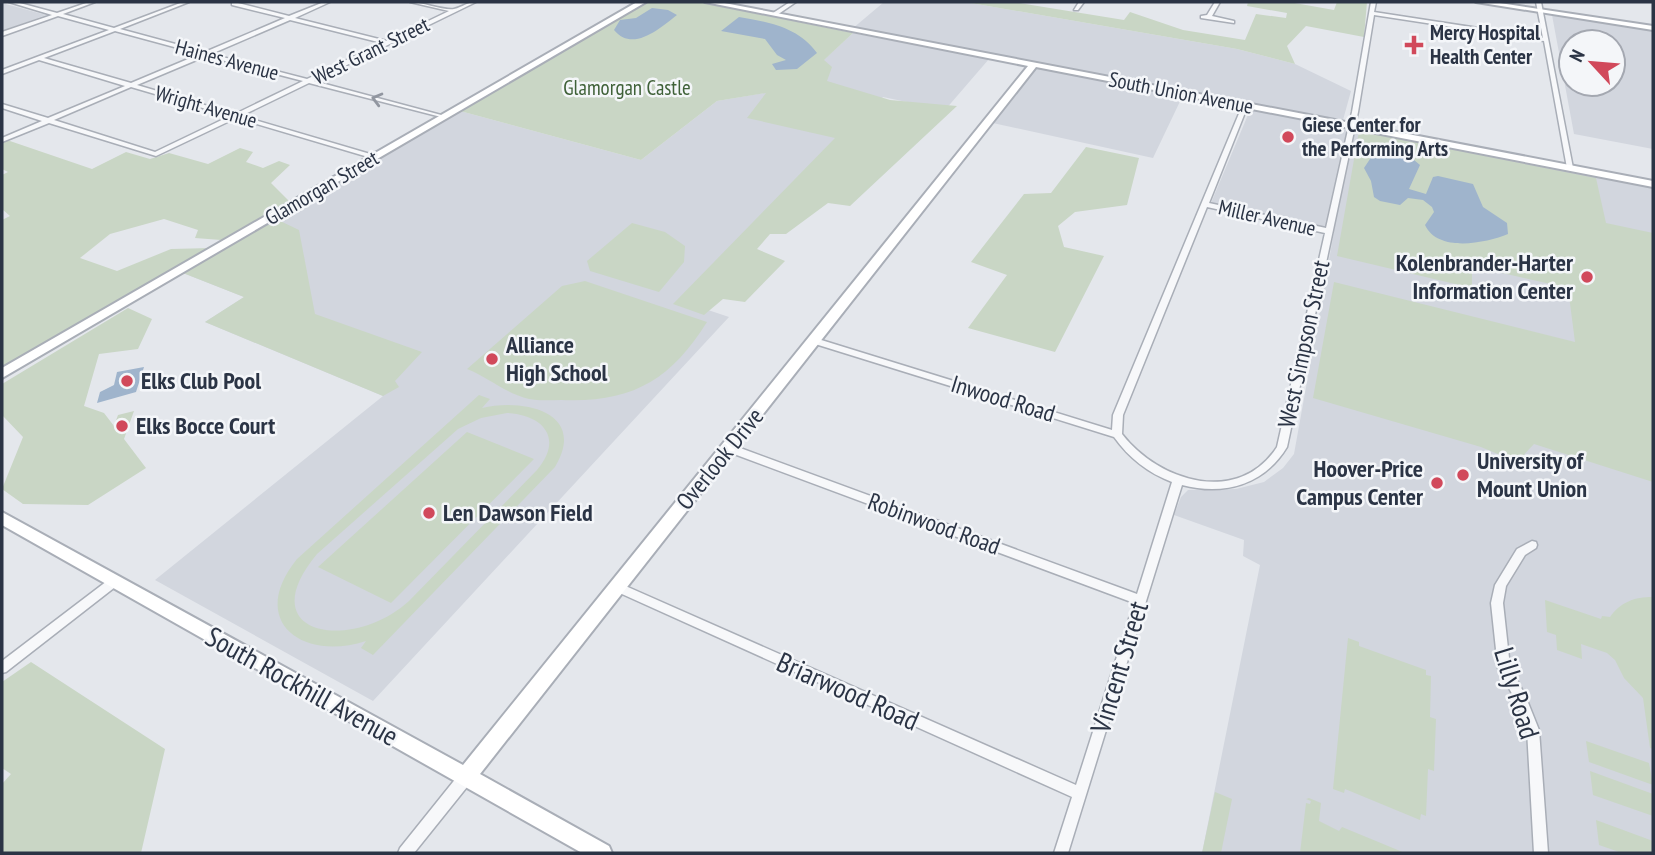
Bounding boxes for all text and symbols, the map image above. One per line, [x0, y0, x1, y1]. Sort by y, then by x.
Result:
street label: West Grant Street [308, 11, 434, 90]
place label: Mercy Hospital Health Center [1430, 19, 1541, 70]
north arrow [1557, 28, 1627, 98]
street label: Haines Avenue [172, 33, 282, 86]
marker: Mercy Hospital Health Center [1404, 35, 1424, 55]
text: N [1564, 46, 1590, 65]
street label: South Union Avenue [1107, 65, 1256, 120]
park label: Glamorgan Castle [563, 74, 691, 101]
street label: Wright Avenue [152, 79, 260, 134]
one-way arrow [371, 93, 383, 108]
place label: Giese Center for the Performing Arts [1302, 111, 1448, 162]
marker: Giese Center for the Performing Arts [1280, 129, 1296, 145]
street label: Glamorgan Street [260, 144, 384, 231]
street label: Miller Avenue [1216, 193, 1318, 242]
place label: Kolenbrander-Harter Information Center [1396, 247, 1574, 306]
street label: West Simpson Street [1271, 257, 1336, 430]
marker: Kolenbrander-Harter Information Center [1579, 269, 1595, 285]
place label: Alliance High School [505, 329, 608, 388]
marker: Alliance High School [484, 351, 500, 367]
place label: Elks Club Pool [141, 365, 261, 396]
street label: Inwood Road [947, 368, 1059, 429]
marker: Elks Club Pool [119, 373, 135, 389]
street label: Overlook Drive [669, 401, 770, 516]
place label: Elks Bocce Court [136, 410, 275, 441]
marker: Elks Bocce Court [114, 418, 130, 434]
place label: University of Mount Union [1477, 445, 1587, 504]
place label: Hoover-Price Campus Center [1296, 453, 1424, 512]
marker: University of Mount Union [1455, 467, 1471, 483]
marker: Hoover-Price Campus Center [1429, 475, 1445, 491]
street label: Robinwood Road [864, 485, 1004, 562]
place label: Len Dawson Field [443, 497, 593, 528]
marker: Len Dawson Field [421, 505, 437, 521]
street label: Vincent Street [1081, 596, 1156, 738]
street label: South Rockhill Avenue [199, 617, 405, 754]
street label: Lilly Road [1486, 642, 1549, 743]
street label: Briarwood Road [771, 643, 925, 738]

